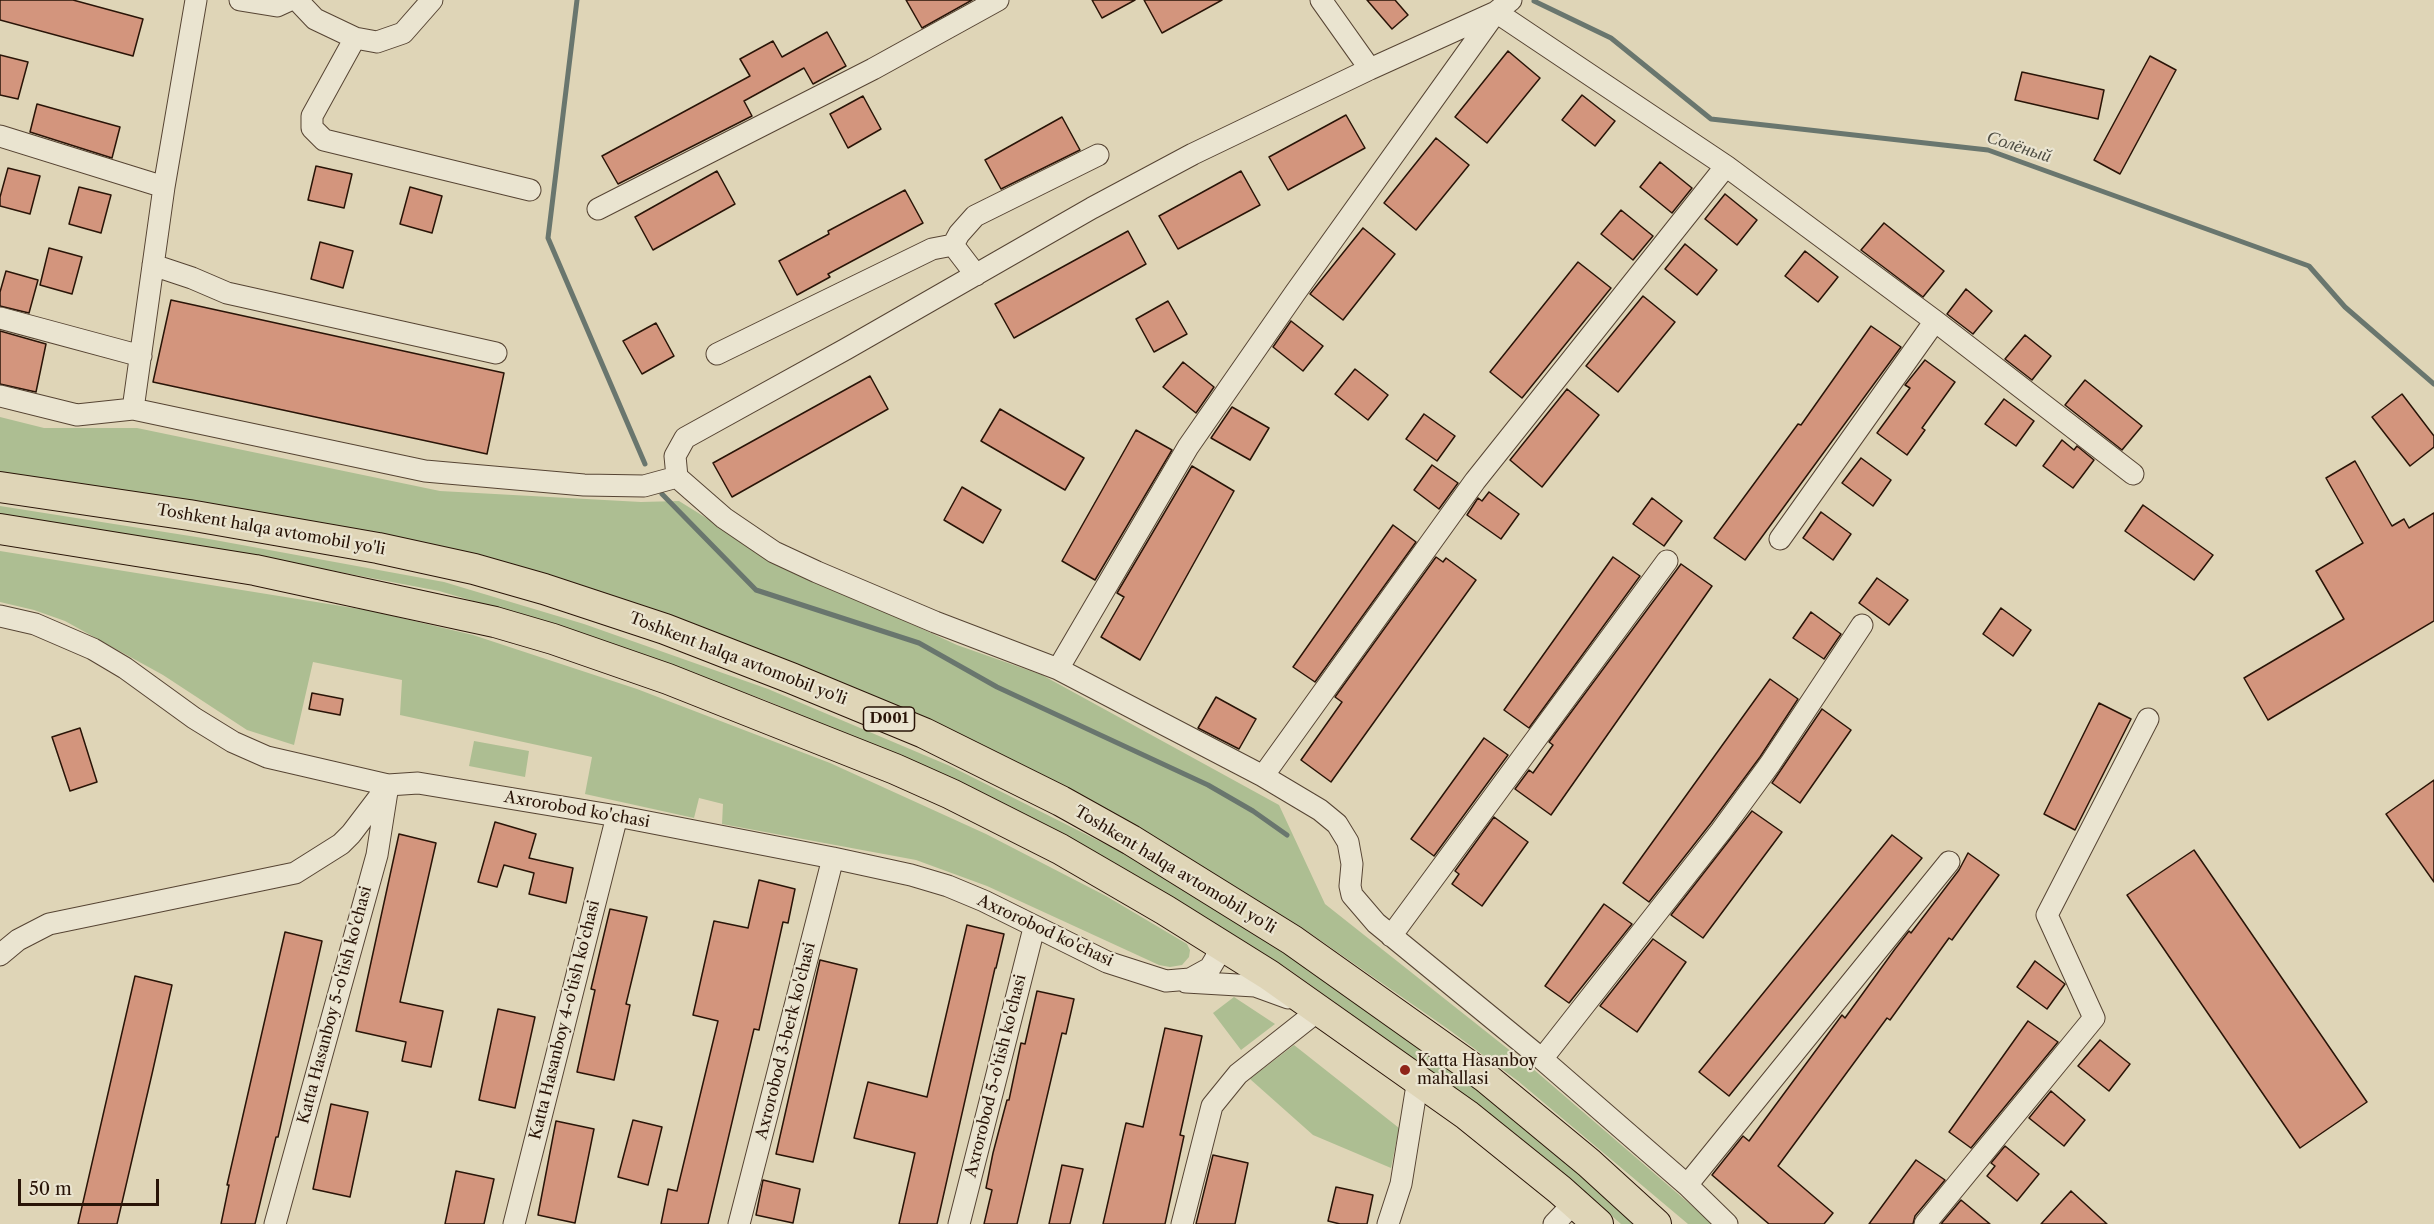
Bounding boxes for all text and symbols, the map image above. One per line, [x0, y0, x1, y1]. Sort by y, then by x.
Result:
water label: Солёный [1984, 126, 2054, 168]
street label: Toshkent halqa avtomobil yo'li [155, 500, 387, 560]
street label: Toshkent halqa avtomobil yo'li [626, 608, 850, 710]
road number: D001 [864, 707, 914, 731]
street label: Axrorobod ko'chasi [503, 788, 651, 832]
street label: Toshkent halqa avtomobil yo'li [1071, 802, 1279, 938]
street label: Katta Hasanboy 5-o'tish ko'chasi [294, 884, 376, 1126]
street label: Axrorobod ko'chasi [974, 891, 1116, 971]
street label: Katta Hasanboy 4-o'tish ko'chasi [526, 898, 604, 1142]
street label: Axrorobod 3-berk ko'chasi [752, 940, 820, 1142]
street label: Axrorobod 5-o'tish ko'chasi [961, 973, 1031, 1179]
place label: Katta Hasanboy mahallasi [1417, 1051, 1537, 1089]
marker: Katta Hasanboy mahallasi [1398, 1063, 1412, 1077]
scale bar [21, 1167, 162, 1205]
text: 50 m [29, 1178, 72, 1200]

